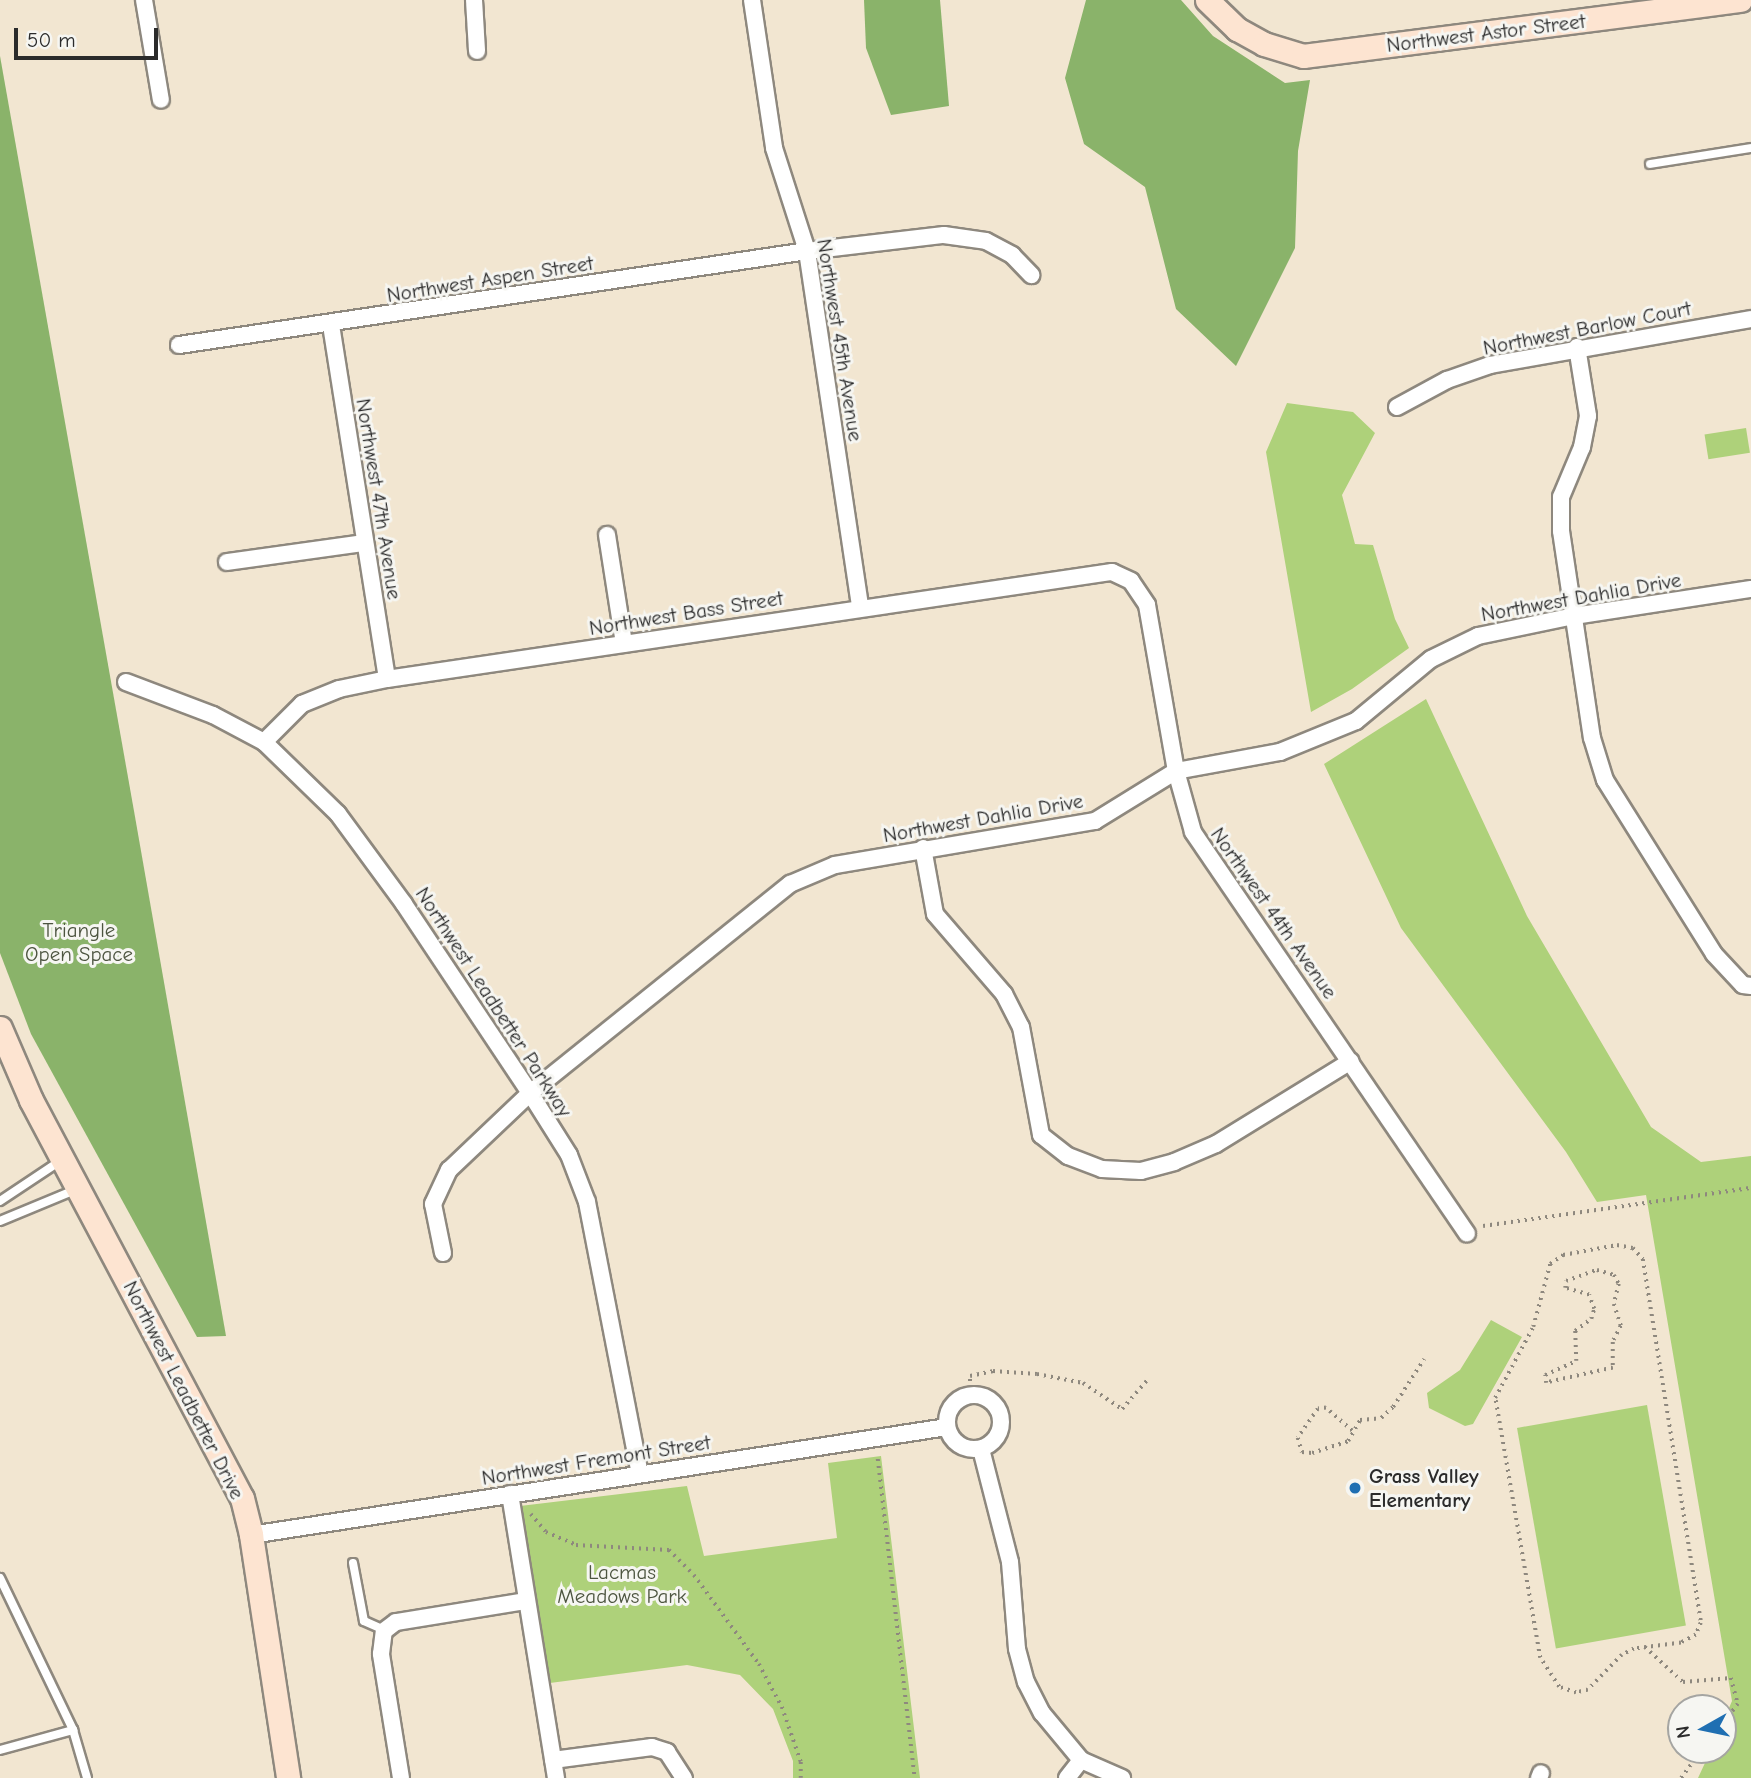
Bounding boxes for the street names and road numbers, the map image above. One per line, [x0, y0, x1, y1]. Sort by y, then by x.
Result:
street label: Northwest Astor Street [1385, 8, 1587, 58]
street label: Northwest 45th Avenue [812, 237, 868, 443]
street label: Northwest Aspen Street [385, 250, 595, 308]
street label: Northwest Barlow Court [1481, 295, 1693, 361]
street label: Northwest 47th Avenue [351, 397, 407, 601]
street label: Northwest Dahlia Drive [1479, 567, 1683, 627]
street label: Northwest Bass Street [587, 585, 785, 641]
street label: Northwest Dahlia Drive [881, 788, 1085, 848]
street label: Northwest 44th Avenue [1205, 822, 1343, 1004]
street label: Northwest Leadbetter Parkway [410, 882, 578, 1122]
street label: Northwest Leadbetter Drive [118, 1277, 250, 1503]
street label: Northwest Fremont Street [480, 1429, 712, 1491]

